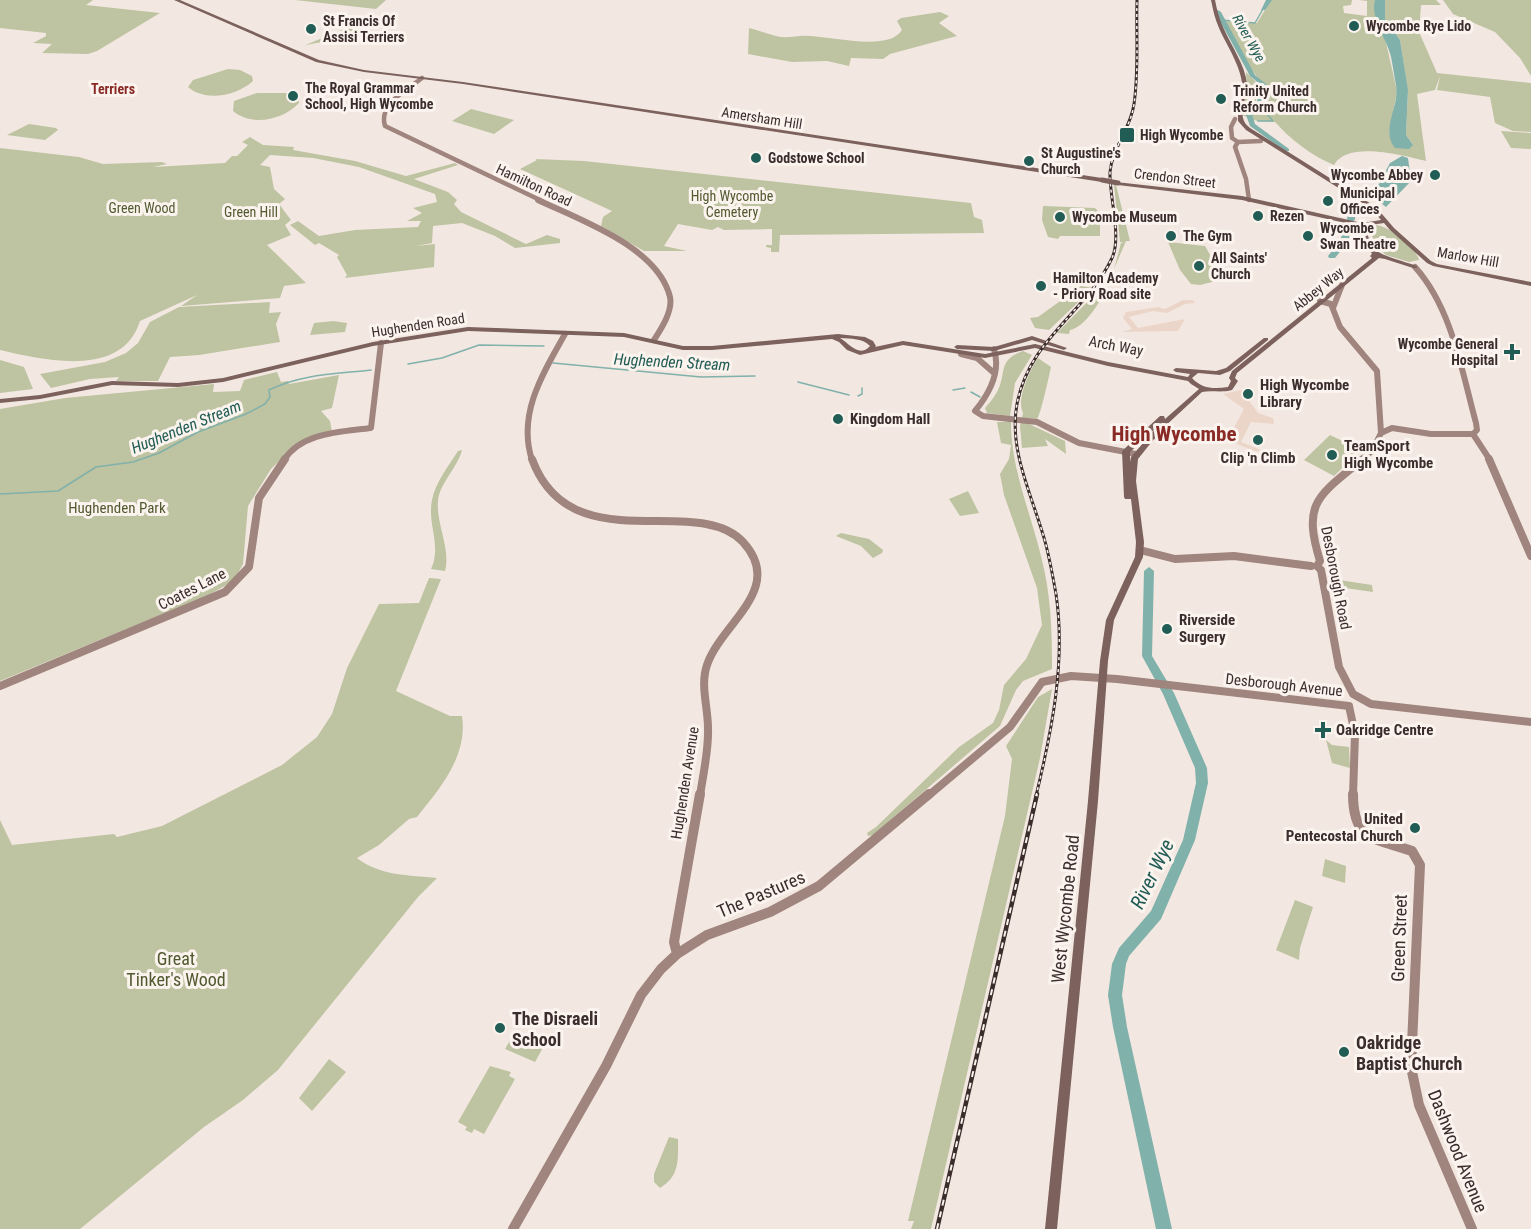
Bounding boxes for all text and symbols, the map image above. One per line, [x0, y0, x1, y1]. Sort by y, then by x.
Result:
water label: River Wye [1229, 11, 1269, 65]
place label: St Francis Of Assisi Terriers [323, 13, 404, 45]
place label: Wycombe Rye Lido [1366, 18, 1471, 34]
marker: Wycombe Rye Lido [1347, 19, 1361, 33]
marker: St Francis Of Assisi Terriers [304, 22, 318, 36]
place label: The Royal Grammar School, High Wycombe [305, 80, 434, 112]
district label: Terriers [91, 81, 135, 97]
place label: Trinity United Reform Church [1233, 83, 1317, 115]
marker: The Royal Grammar School, High Wycombe [286, 89, 300, 103]
marker: Trinity United Reform Church [1214, 92, 1228, 106]
street label: Amersham Hill [721, 104, 803, 132]
marker: High Wycombe [1118, 126, 1136, 144]
place label: High Wycombe [1140, 127, 1224, 143]
place label: St Augustine's Church [1041, 145, 1121, 177]
place label: Godstowe School [768, 150, 865, 166]
marker: Godstowe School [749, 151, 763, 165]
marker: St Augustine's Church [1022, 154, 1036, 168]
street label: Hamilton Road [494, 161, 574, 209]
street label: Crendon Street [1133, 165, 1217, 191]
place label: Wycombe Abbey [1331, 167, 1424, 183]
marker: Wycombe Abbey [1428, 168, 1442, 182]
place label: Municipal Offices [1340, 185, 1395, 217]
park label: High Wycombe Cemetery [691, 188, 774, 220]
marker: Municipal Offices [1321, 194, 1335, 208]
park label: Green Wood [109, 200, 175, 216]
park label: Green Hill [224, 204, 278, 220]
place label: Rezen [1270, 208, 1304, 224]
place label: Wycombe Museum [1072, 209, 1177, 225]
marker: Rezen [1251, 209, 1265, 223]
marker: Wycombe Museum [1053, 210, 1067, 224]
place label: Wycombe Swan Theatre [1320, 220, 1396, 252]
place label: The Gym [1183, 228, 1232, 244]
marker: The Gym [1164, 229, 1178, 243]
marker: Wycombe Swan Theatre [1301, 229, 1315, 243]
street label: Marlow Hill [1436, 244, 1500, 270]
place label: All Saints' Church [1211, 250, 1267, 282]
marker: All Saints' Church [1192, 259, 1206, 273]
street label: Abbey Way [1290, 264, 1347, 314]
place label: Hamilton Academy - Priory Road site [1053, 270, 1159, 302]
marker: Hamilton Academy - Priory Road site [1034, 279, 1048, 293]
street label: Hughenden Road [370, 310, 466, 340]
street label: Arch Way [1087, 332, 1145, 360]
place label: Wycombe General Hospital [1398, 336, 1498, 368]
marker: Wycombe General Hospital [1503, 343, 1521, 361]
water label: Hughenden Stream [613, 349, 731, 375]
place label: High Wycombe Library [1260, 376, 1349, 411]
marker: High Wycombe Library [1241, 387, 1255, 401]
water label: Hughenden Stream [128, 396, 244, 458]
place label: Kingdom Hall [850, 410, 930, 428]
marker: Kingdom Hall [831, 412, 845, 426]
district label: High Wycombe [1111, 422, 1237, 446]
marker: Clip 'n Climb [1251, 433, 1265, 447]
place label: TeamSport High Wycombe [1344, 437, 1433, 472]
marker: TeamSport High Wycombe [1325, 448, 1339, 462]
place label: Clip 'n Climb [1221, 449, 1295, 467]
park label: Hughenden Park [68, 499, 166, 517]
street label: Desborough Road [1317, 525, 1355, 631]
street label: Coates Lane [155, 564, 229, 614]
place label: Riverside Surgery [1179, 611, 1235, 646]
marker: Riverside Surgery [1160, 622, 1174, 636]
street label: Desborough Avenue [1224, 670, 1344, 700]
marker: Oakridge Centre [1314, 721, 1332, 739]
place label: Oakridge Centre [1336, 721, 1433, 739]
street label: Hughenden Avenue [667, 725, 703, 841]
place label: United Pentecostal Church [1286, 810, 1403, 845]
marker: United Pentecostal Church [1408, 821, 1422, 835]
street label: West Wycombe Road [1047, 834, 1083, 984]
water label: River Wye [1125, 835, 1179, 913]
street label: The Pastures [714, 866, 808, 922]
street label: Green Street [1387, 894, 1411, 982]
park label: Great Tinker's Wood [126, 948, 226, 990]
place label: The Disraeli School [512, 1008, 598, 1050]
marker: The Disraeli School [493, 1021, 507, 1035]
place label: Oakridge Baptist Church [1356, 1032, 1462, 1074]
marker: Oakridge Baptist Church [1337, 1045, 1351, 1059]
street label: Dashwood Avenue [1424, 1087, 1492, 1215]

